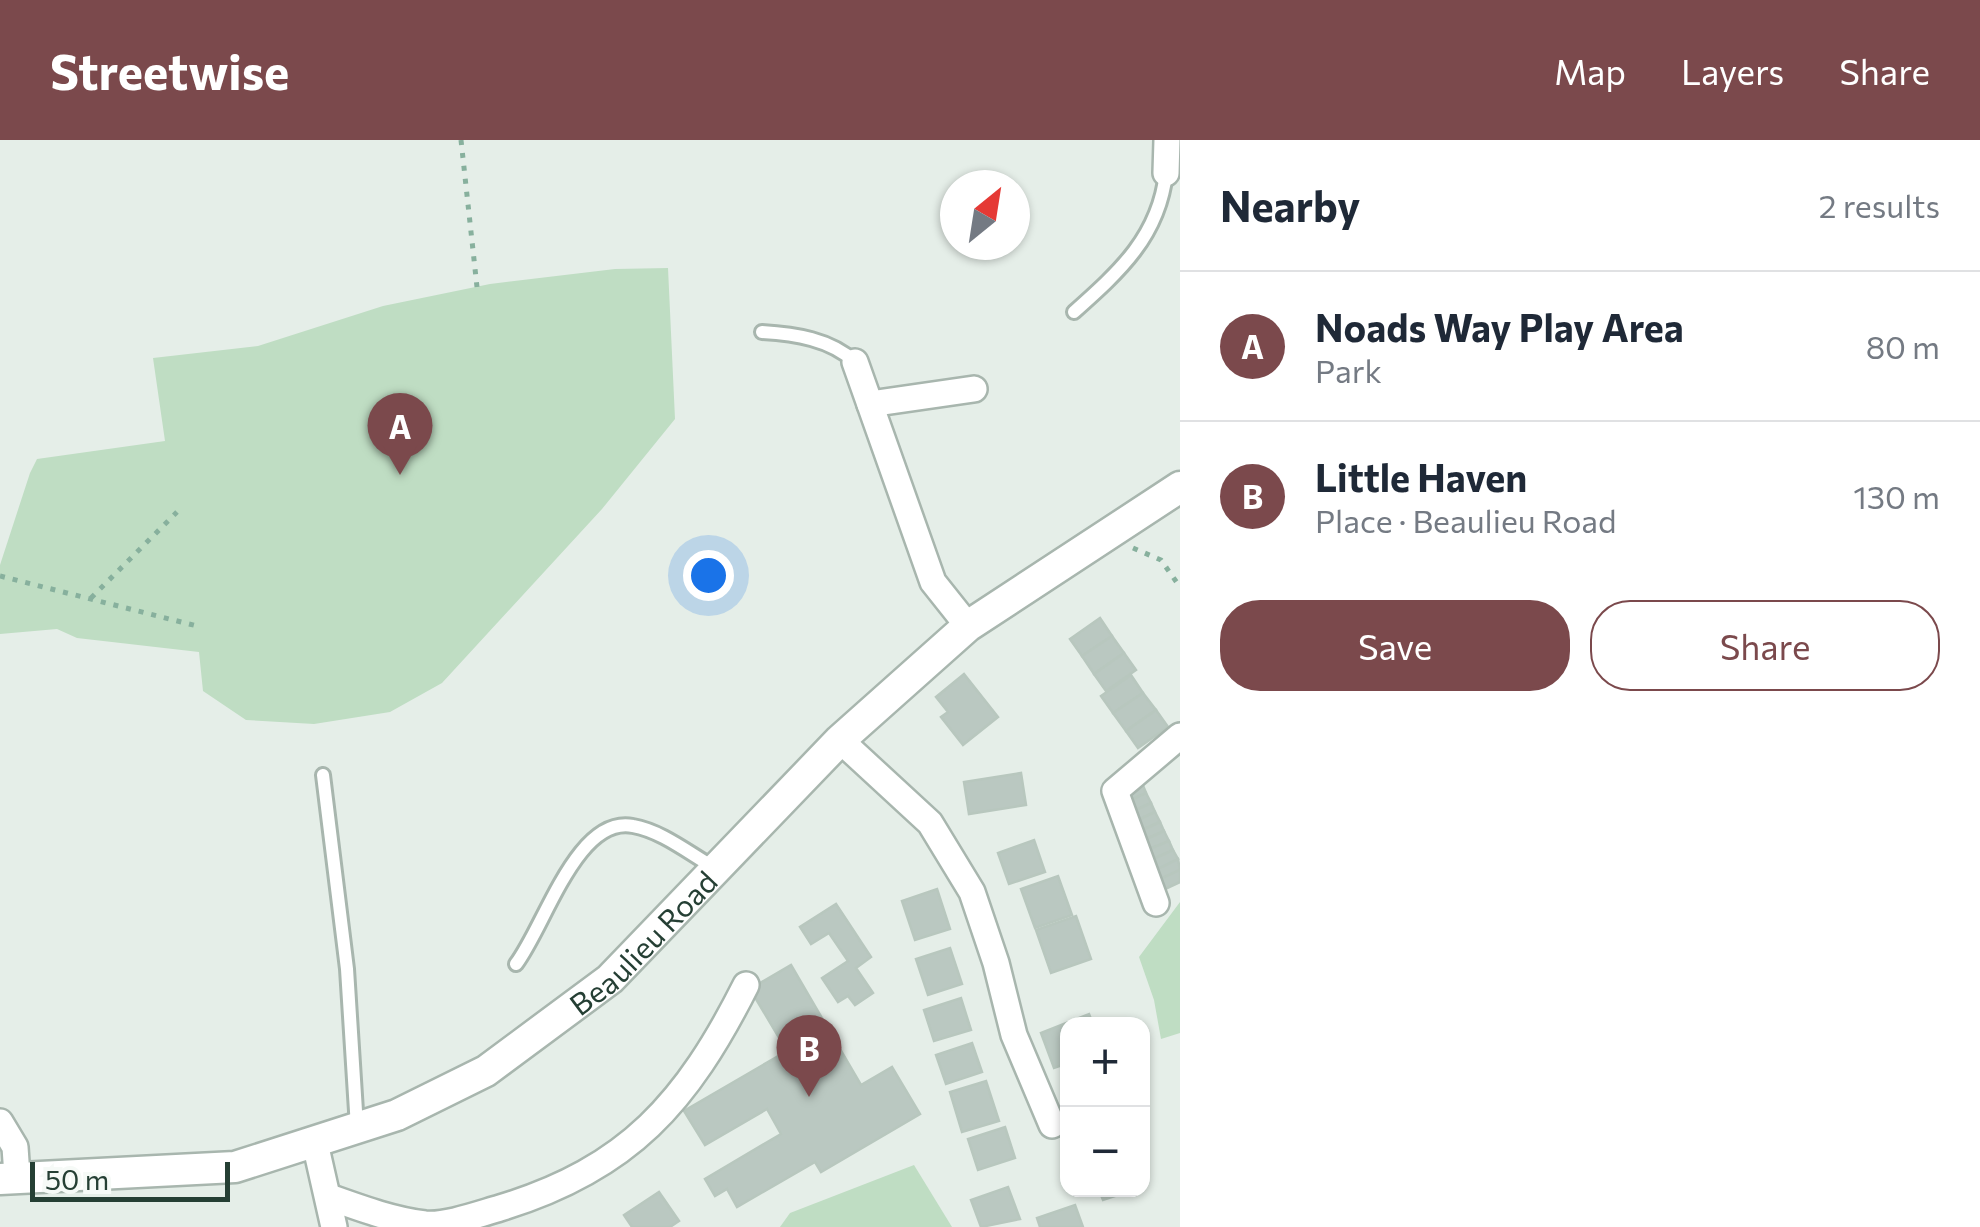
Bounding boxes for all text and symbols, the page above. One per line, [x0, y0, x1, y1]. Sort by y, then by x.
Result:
text: Streetwise [50, 41, 289, 100]
text: Map [1554, 49, 1626, 92]
text: Layers [1681, 49, 1784, 92]
text: Share [1839, 49, 1930, 92]
north arrow [940, 170, 1030, 260]
text: Nearby [1220, 179, 1360, 231]
text: 2 results [1819, 185, 1940, 225]
text: Noads Way Play Area [1315, 303, 1684, 350]
text: A [1241, 326, 1264, 366]
text: 80 m [1866, 326, 1940, 366]
text: Park [1315, 350, 1382, 390]
pin: A [368, 392, 432, 475]
text: Little Haven [1315, 453, 1527, 500]
text: B [1242, 476, 1263, 516]
text: 130 m [1853, 476, 1940, 516]
text: Place · Beaulieu Road [1315, 500, 1617, 540]
your location [683, 550, 734, 601]
button: Save [1220, 600, 1570, 691]
button: Share [1590, 600, 1940, 691]
street label: Beaulieu Road [561, 862, 724, 1022]
pin: B [776, 1014, 842, 1097]
map controls [1060, 1017, 1150, 1197]
button: + [1060, 1017, 1150, 1107]
button: − [1060, 1107, 1150, 1197]
scale bar [30, 1157, 230, 1202]
text: 50 m [45, 1162, 109, 1196]

